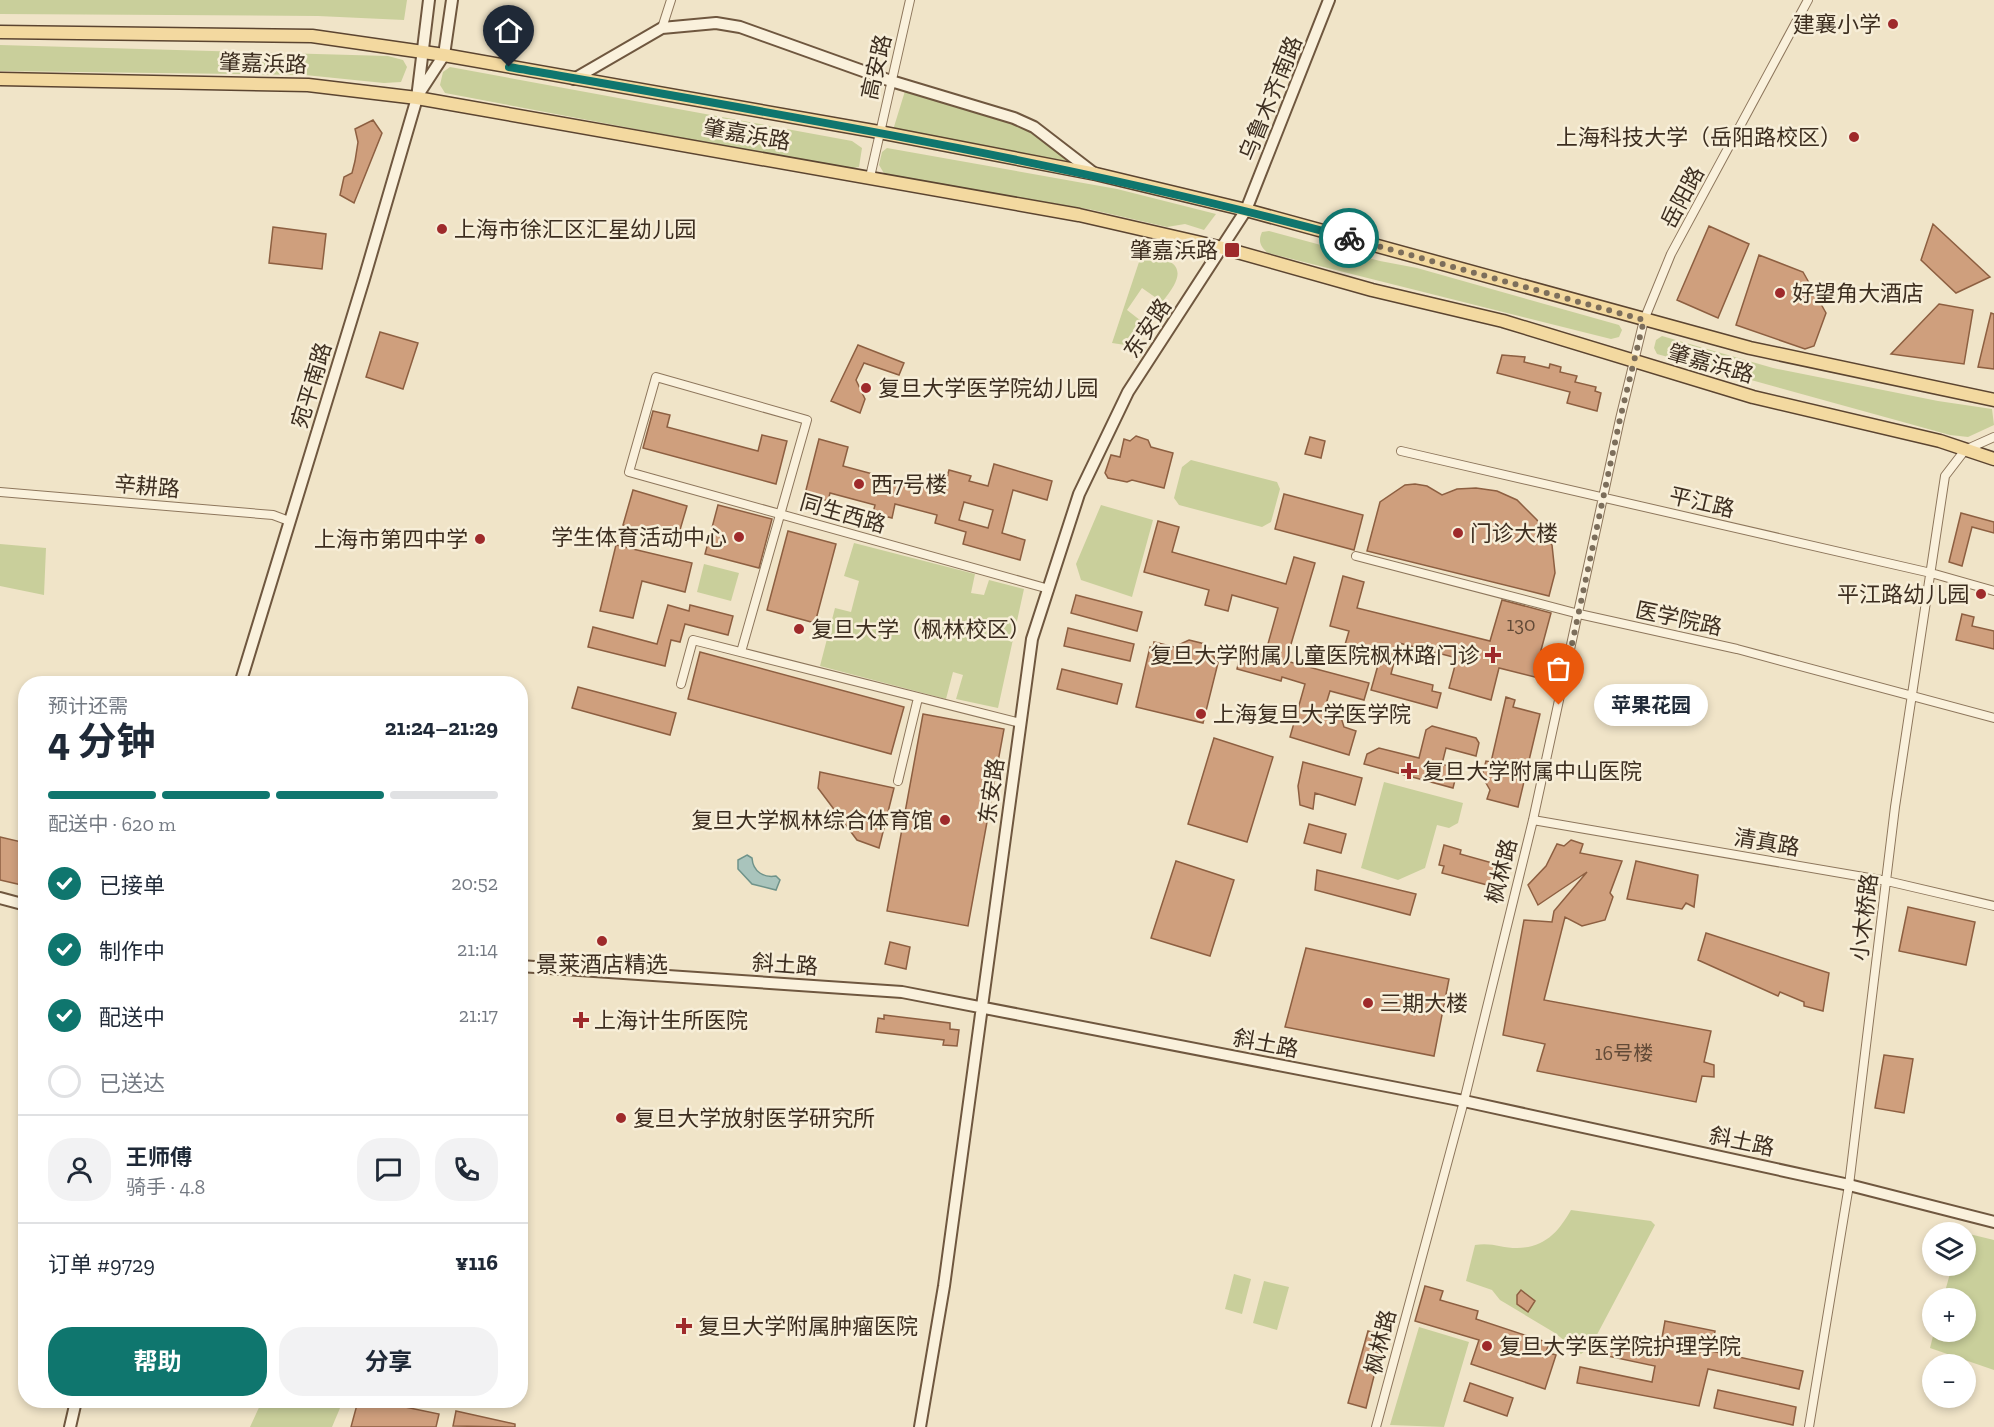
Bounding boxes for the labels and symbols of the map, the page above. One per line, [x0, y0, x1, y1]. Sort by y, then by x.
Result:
pin [483, 5, 534, 67]
place label: 建襄小学 [1793, 11, 1881, 38]
marker: 建襄小学 [1886, 17, 1900, 31]
street label: 高安路 [856, 32, 897, 102]
street label: 乌鲁木齐南路 [1233, 32, 1308, 164]
street label: 肇嘉浜路 [219, 48, 307, 79]
street label: 肇嘉浜路 [701, 114, 793, 155]
place label: 上海科技大学（岳阳路校区） [1556, 124, 1842, 151]
marker: 上海科技大学（岳阳路校区） [1847, 130, 1861, 144]
street label: 岳阳路 [1655, 162, 1710, 233]
courier [1319, 208, 1379, 268]
place label: 上海市徐汇区汇星幼儿园 [454, 216, 696, 243]
marker: 上海市徐汇区汇星幼儿园 [435, 222, 449, 236]
place label: 肇嘉浜路 [1130, 237, 1218, 264]
marker: 肇嘉浜路 [1223, 241, 1241, 259]
place label: 好望角大酒店 [1792, 280, 1924, 307]
marker: 好望角大酒店 [1773, 286, 1787, 300]
street label: 东安路 [1118, 293, 1177, 363]
street label: 肇嘉浜路 [1665, 338, 1757, 389]
street label: 宛平南路 [286, 339, 337, 431]
place label: 复旦大学医学院幼儿园 [878, 375, 1098, 402]
marker: 复旦大学医学院幼儿园 [859, 381, 873, 395]
street label: 辛耕路 [113, 470, 181, 503]
place label: 西7号楼 [871, 471, 947, 498]
marker: 西7号楼 [852, 477, 866, 491]
street label: 平江路 [1667, 482, 1737, 523]
street label: 同生西路 [797, 488, 889, 539]
place label: 门诊大楼 [1470, 520, 1558, 547]
place label: 学生体育活动中心 [551, 524, 727, 551]
place label: 上海市第四中学 [314, 526, 468, 553]
marker: 门诊大楼 [1451, 526, 1465, 540]
marker: 学生体育活动中心 [732, 530, 746, 544]
marker: 上海市第四中学 [473, 532, 487, 546]
place label: 平江路幼儿园 [1837, 581, 1969, 608]
marker: 平江路幼儿园 [1974, 587, 1988, 601]
street label: 医学院路 [1633, 596, 1725, 641]
house number: 130 [1507, 612, 1536, 636]
place label: 复旦大学（枫林校区） [811, 616, 1031, 643]
marker: 复旦大学（枫林校区） [792, 622, 806, 636]
place label: 复旦大学附属儿童医院枫林路门诊 [1150, 642, 1480, 669]
pin [1533, 643, 1584, 705]
marker: 复旦大学附属儿童医院枫林路门诊 [1484, 646, 1502, 664]
callout: 苹果花园 [1595, 684, 1709, 726]
place label: 上海复旦大学医学院 [1213, 701, 1411, 728]
marker: 上海复旦大学医学院 [1194, 707, 1208, 721]
street label: 东安路 [974, 757, 1009, 826]
place label: 复旦大学附属中山医院 [1422, 758, 1642, 785]
marker: 复旦大学附属中山医院 [1400, 762, 1418, 780]
place label: 复旦大学枫林综合体育馆 [691, 807, 933, 834]
marker: 复旦大学枫林综合体育馆 [938, 813, 952, 827]
street label: 清真路 [1732, 823, 1802, 862]
street label: 枫林路 [1480, 836, 1523, 906]
street label: 小木桥路 [1846, 872, 1883, 962]
marker: 景莱酒店精选 [595, 934, 609, 948]
street label: 斜土路 [751, 949, 819, 980]
place label: 景莱酒店精选 [536, 951, 668, 978]
place label: 三期大楼 [1380, 990, 1468, 1017]
marker: 三期大楼 [1361, 996, 1375, 1010]
place label: 上海计生所医院 [594, 1007, 748, 1034]
marker: 上海计生所医院 [572, 1011, 590, 1029]
street label: 斜土路 [1231, 1024, 1301, 1063]
house number: 16号楼 [1595, 1041, 1653, 1065]
place label: 复旦大学放射医学研究所 [633, 1105, 875, 1132]
marker: 复旦大学放射医学研究所 [614, 1111, 628, 1125]
street label: 斜土路 [1707, 1121, 1777, 1162]
street label: 枫林路 [1359, 1307, 1402, 1377]
place label: 复旦大学附属肿瘤医院 [698, 1313, 918, 1340]
marker: 复旦大学附属肿瘤医院 [675, 1317, 693, 1335]
place label: 复旦大学医学院护理学院 [1499, 1333, 1741, 1360]
marker: 复旦大学医学院护理学院 [1480, 1339, 1494, 1353]

